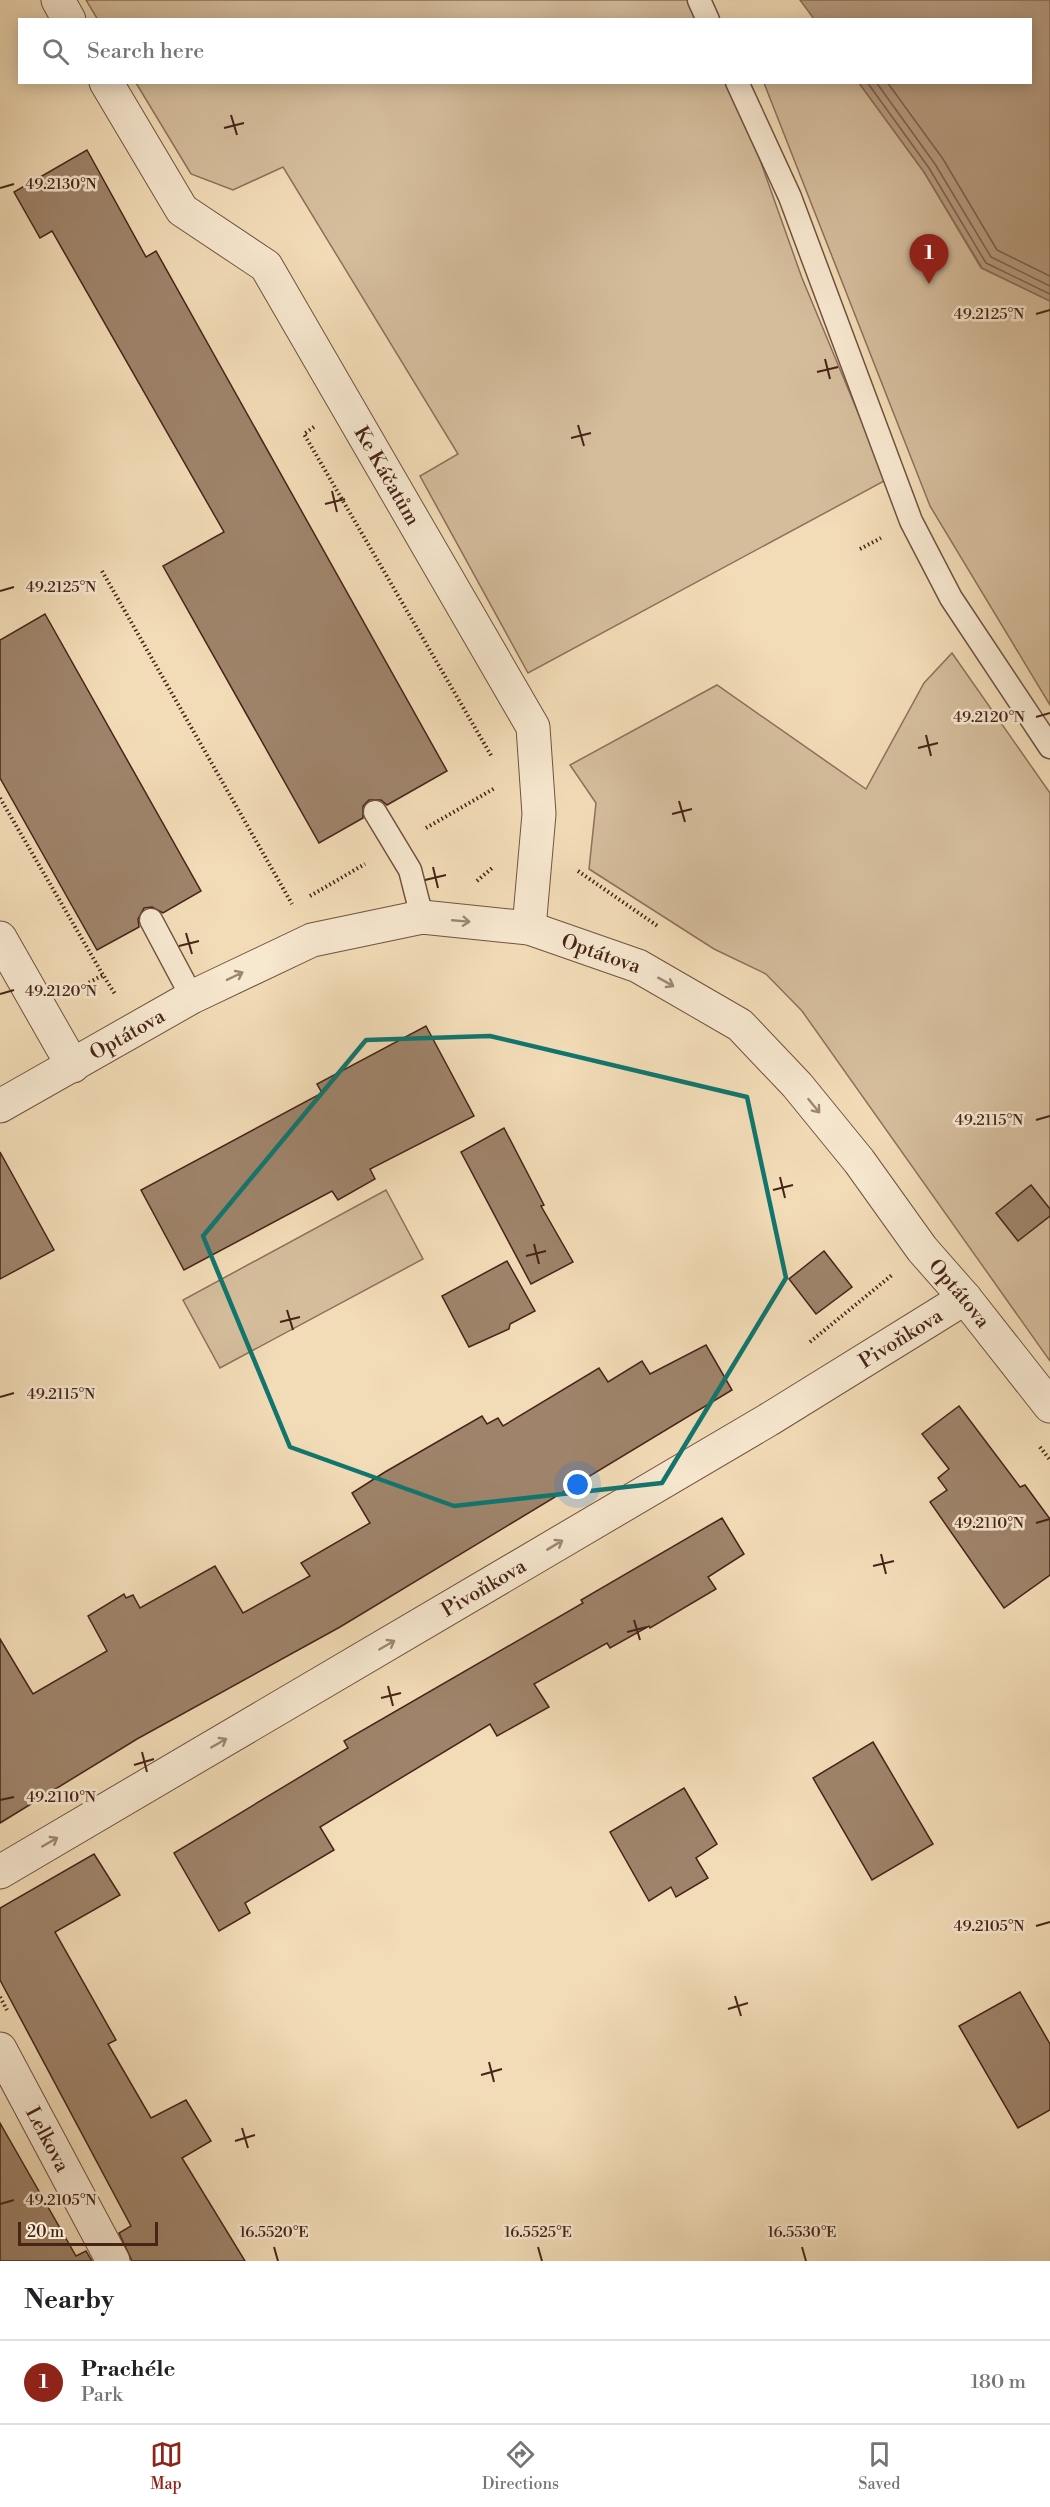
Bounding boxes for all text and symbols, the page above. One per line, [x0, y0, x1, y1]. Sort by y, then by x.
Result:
search box [18, 18, 1032, 84]
icon: search [39, 35, 72, 68]
text: Search here [87, 38, 204, 65]
text: 49.2130°N [25, 175, 97, 194]
pin: 1 [910, 234, 948, 284]
text: 49.2125°N [954, 305, 1024, 324]
street label: Ke Káčatům [348, 422, 425, 531]
text: 49.2125°N [26, 578, 96, 597]
text: 49.2120°N [953, 708, 1025, 727]
one-way arrow [451, 916, 471, 927]
street label: Optátova [558, 929, 645, 980]
one-way arrow [226, 970, 244, 982]
one-way arrow [657, 976, 674, 988]
text: 49.2120°N [25, 982, 97, 1001]
street label: Optátova [86, 1004, 170, 1066]
one-way arrow [807, 1098, 821, 1113]
text: 49.2115°N [955, 1111, 1023, 1130]
street label: Optátova [923, 1254, 995, 1334]
street label: Pivoňkova [855, 1303, 949, 1375]
text: 49.2115°N [27, 1385, 95, 1404]
your location [563, 1470, 592, 1499]
text: 49.2110°N [954, 1514, 1024, 1533]
one-way arrow [546, 1539, 563, 1551]
street label: Pivoňkova [437, 1554, 532, 1623]
one-way arrow [378, 1638, 395, 1650]
one-way arrow [210, 1737, 227, 1749]
text: 49.2110°N [26, 1788, 96, 1807]
one-way arrow [41, 1836, 58, 1848]
text: 49.2105°N [954, 1917, 1024, 1936]
street label: Lelkova [19, 2103, 75, 2177]
text: 49.2105°N [26, 2191, 96, 2210]
scale bar [18, 2219, 158, 2246]
text: 20 m [27, 2222, 64, 2242]
text: 16.5520°E [239, 2223, 309, 2242]
text: 16.5525°E [504, 2223, 572, 2242]
text: 16.5530°E [768, 2223, 836, 2242]
text: Nearby [24, 2284, 114, 2316]
text: Prachéle [81, 2356, 175, 2383]
text: 1 [39, 2370, 48, 2395]
text: 180 m [971, 2370, 1026, 2395]
text: Park [81, 2383, 123, 2408]
tab: Map [150, 2438, 183, 2494]
tab: Directions [482, 2438, 559, 2494]
tab: Saved [858, 2438, 900, 2494]

